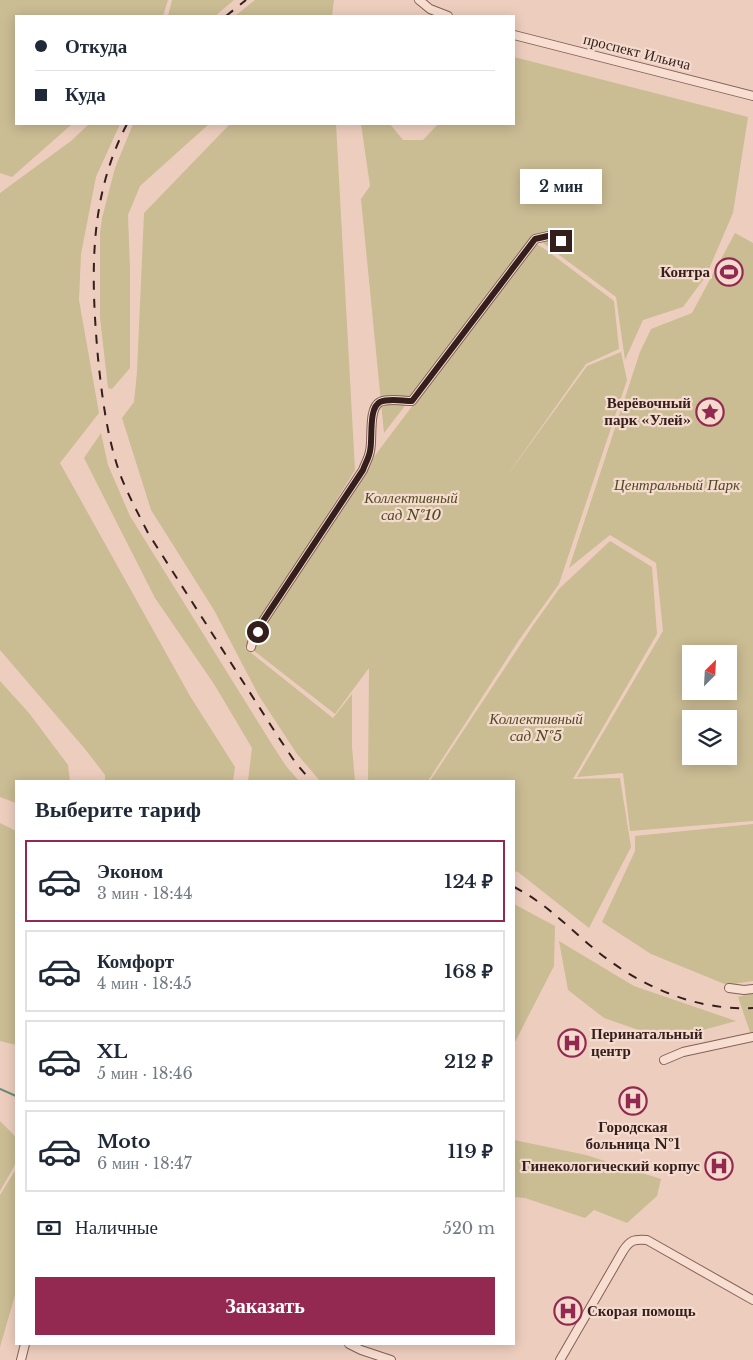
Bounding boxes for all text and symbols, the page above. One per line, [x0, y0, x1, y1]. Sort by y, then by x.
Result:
street label: проспект Ильича [581, 29, 693, 74]
text: Откуда [65, 35, 127, 58]
text: Куда [65, 83, 106, 106]
callout: 2 мин [520, 168, 602, 204]
text: 2 мин [539, 176, 583, 196]
route end [550, 230, 572, 252]
sports icon: Контра [714, 257, 744, 287]
place label: Контра [660, 262, 710, 281]
place label: Верёвочный парк «Улей» [604, 393, 691, 429]
place icon: Верёвочный парк «Улей» [695, 397, 725, 427]
park label: Центральный Парк [613, 475, 741, 494]
park label: Коллективный сад №10 [363, 488, 458, 524]
route start [247, 621, 269, 643]
north arrow [682, 645, 738, 700]
map controls [682, 645, 737, 765]
park label: Коллективный сад №5 [488, 709, 583, 745]
button: layers [682, 710, 737, 765]
text: Выберите тариф [35, 796, 201, 823]
icon: car [37, 859, 82, 904]
text: Эконом [97, 860, 163, 883]
text: 124 ₽ [444, 870, 493, 893]
text: 3 мин · 18:44 [97, 883, 193, 903]
icon: car [37, 949, 82, 994]
text: Комфорт [97, 950, 174, 973]
text: 168 ₽ [444, 960, 493, 983]
text: 4 мин · 18:45 [97, 973, 192, 993]
place label: Перинатальный центр [591, 1024, 703, 1060]
hospital icon: Перинатальный центр [557, 1028, 587, 1058]
icon: car [37, 1039, 82, 1084]
text: XL [97, 1040, 127, 1063]
text: 212 ₽ [444, 1050, 493, 1073]
text: 5 мин · 18:46 [97, 1063, 193, 1083]
hospital icon: Городская больница №1 [618, 1086, 648, 1116]
place label: Городская больница №1 [586, 1117, 681, 1153]
icon: car [37, 1129, 82, 1174]
text: Moto [97, 1130, 151, 1153]
text: 119 ₽ [447, 1140, 493, 1163]
hospital icon: Гинекологический корпус [704, 1151, 734, 1181]
text: 6 мин · 18:47 [97, 1153, 192, 1173]
place label: Гинекологический корпус [521, 1156, 700, 1175]
icon: cash [35, 1214, 63, 1242]
text: Наличные [75, 1216, 158, 1239]
text: 520 m [443, 1218, 495, 1238]
button: Заказать [35, 1277, 495, 1335]
hospital icon: Скорая помощь [553, 1296, 583, 1326]
place label: Скорая помощь [587, 1301, 696, 1320]

